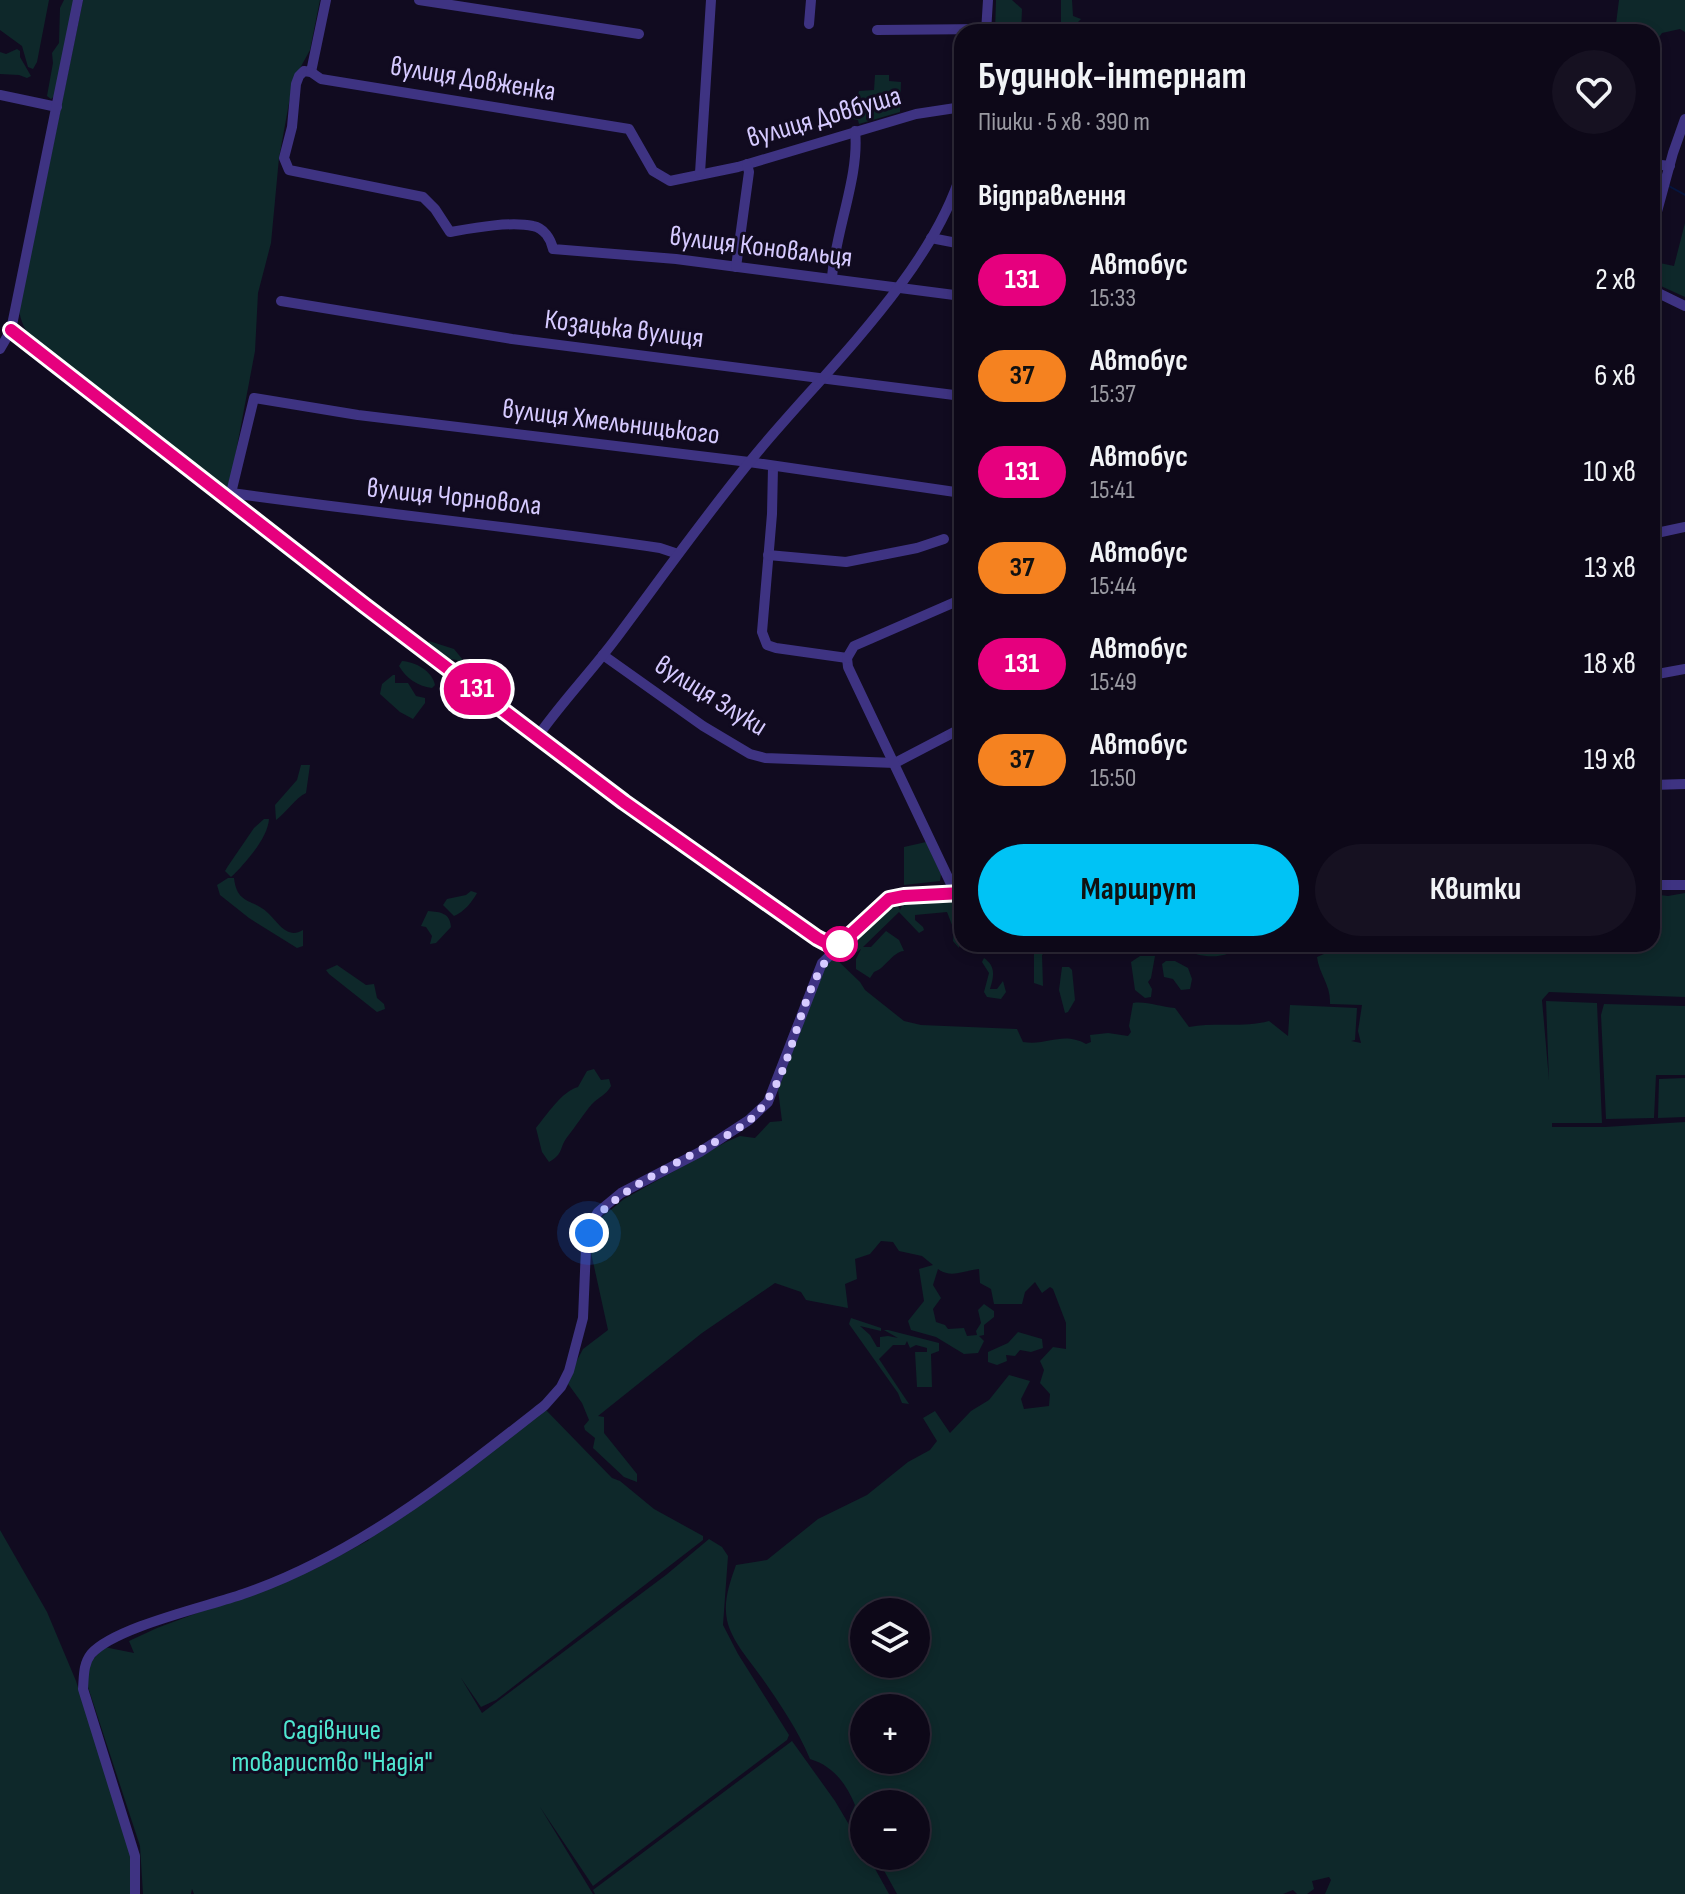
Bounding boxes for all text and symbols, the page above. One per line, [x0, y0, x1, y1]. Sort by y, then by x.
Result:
street label: вулиця Довженка [388, 50, 558, 108]
button: heart [1552, 50, 1636, 134]
text: Будинок-інтернат [978, 54, 1247, 99]
street label: вулиця Довбуша [743, 79, 905, 155]
text: Пішки · 5 хв · 390 m [978, 107, 1150, 138]
text: Відправлення [978, 178, 1126, 214]
street label: вулиця Коновальця [668, 219, 854, 275]
text: Автобус [1090, 247, 1188, 283]
text: 2 хв [1595, 262, 1636, 298]
text: 131 [1005, 263, 1039, 296]
text: 15:33 [1090, 283, 1136, 314]
street label: Козацька вулиця [543, 303, 705, 355]
text: Автобус [1090, 343, 1188, 379]
text: 6 хв [1594, 358, 1636, 394]
text: 37 [1010, 359, 1034, 392]
text: 15:37 [1090, 379, 1136, 410]
street label: вулиця Хмельницького [501, 392, 721, 452]
text: Автобус [1090, 439, 1188, 475]
text: 10 хв [1584, 454, 1636, 490]
text: 131 [1005, 455, 1039, 488]
street label: вулиця Чорновола [365, 471, 543, 523]
text: 15:41 [1090, 475, 1135, 506]
text: Автобус [1090, 535, 1188, 571]
text: 13 хв [1584, 550, 1636, 586]
text: 37 [1010, 551, 1034, 584]
text: 15:44 [1090, 571, 1136, 602]
text: Автобус [1090, 631, 1188, 667]
text: 18 хв [1584, 646, 1636, 682]
text: 131 [1005, 647, 1039, 680]
street label: вулиця Злуки [649, 649, 773, 743]
line badge: 131 [431, 663, 523, 715]
text: 15:49 [1090, 667, 1137, 698]
text: 131 [460, 672, 494, 705]
text: Автобус [1090, 727, 1188, 763]
text: 19 хв [1584, 742, 1636, 778]
text: 37 [1010, 743, 1034, 776]
text: 15:50 [1090, 763, 1136, 794]
button: Маршрут [978, 844, 1299, 936]
button: Квитки [1315, 844, 1636, 936]
unlabelled marker [823, 927, 857, 961]
your location [569, 1213, 609, 1253]
map controls [850, 1598, 930, 1870]
button: layers [850, 1598, 930, 1678]
button: + [850, 1694, 930, 1774]
park label: Садівниче товариство "Надія" [231, 1714, 433, 1779]
button: − [850, 1790, 930, 1870]

